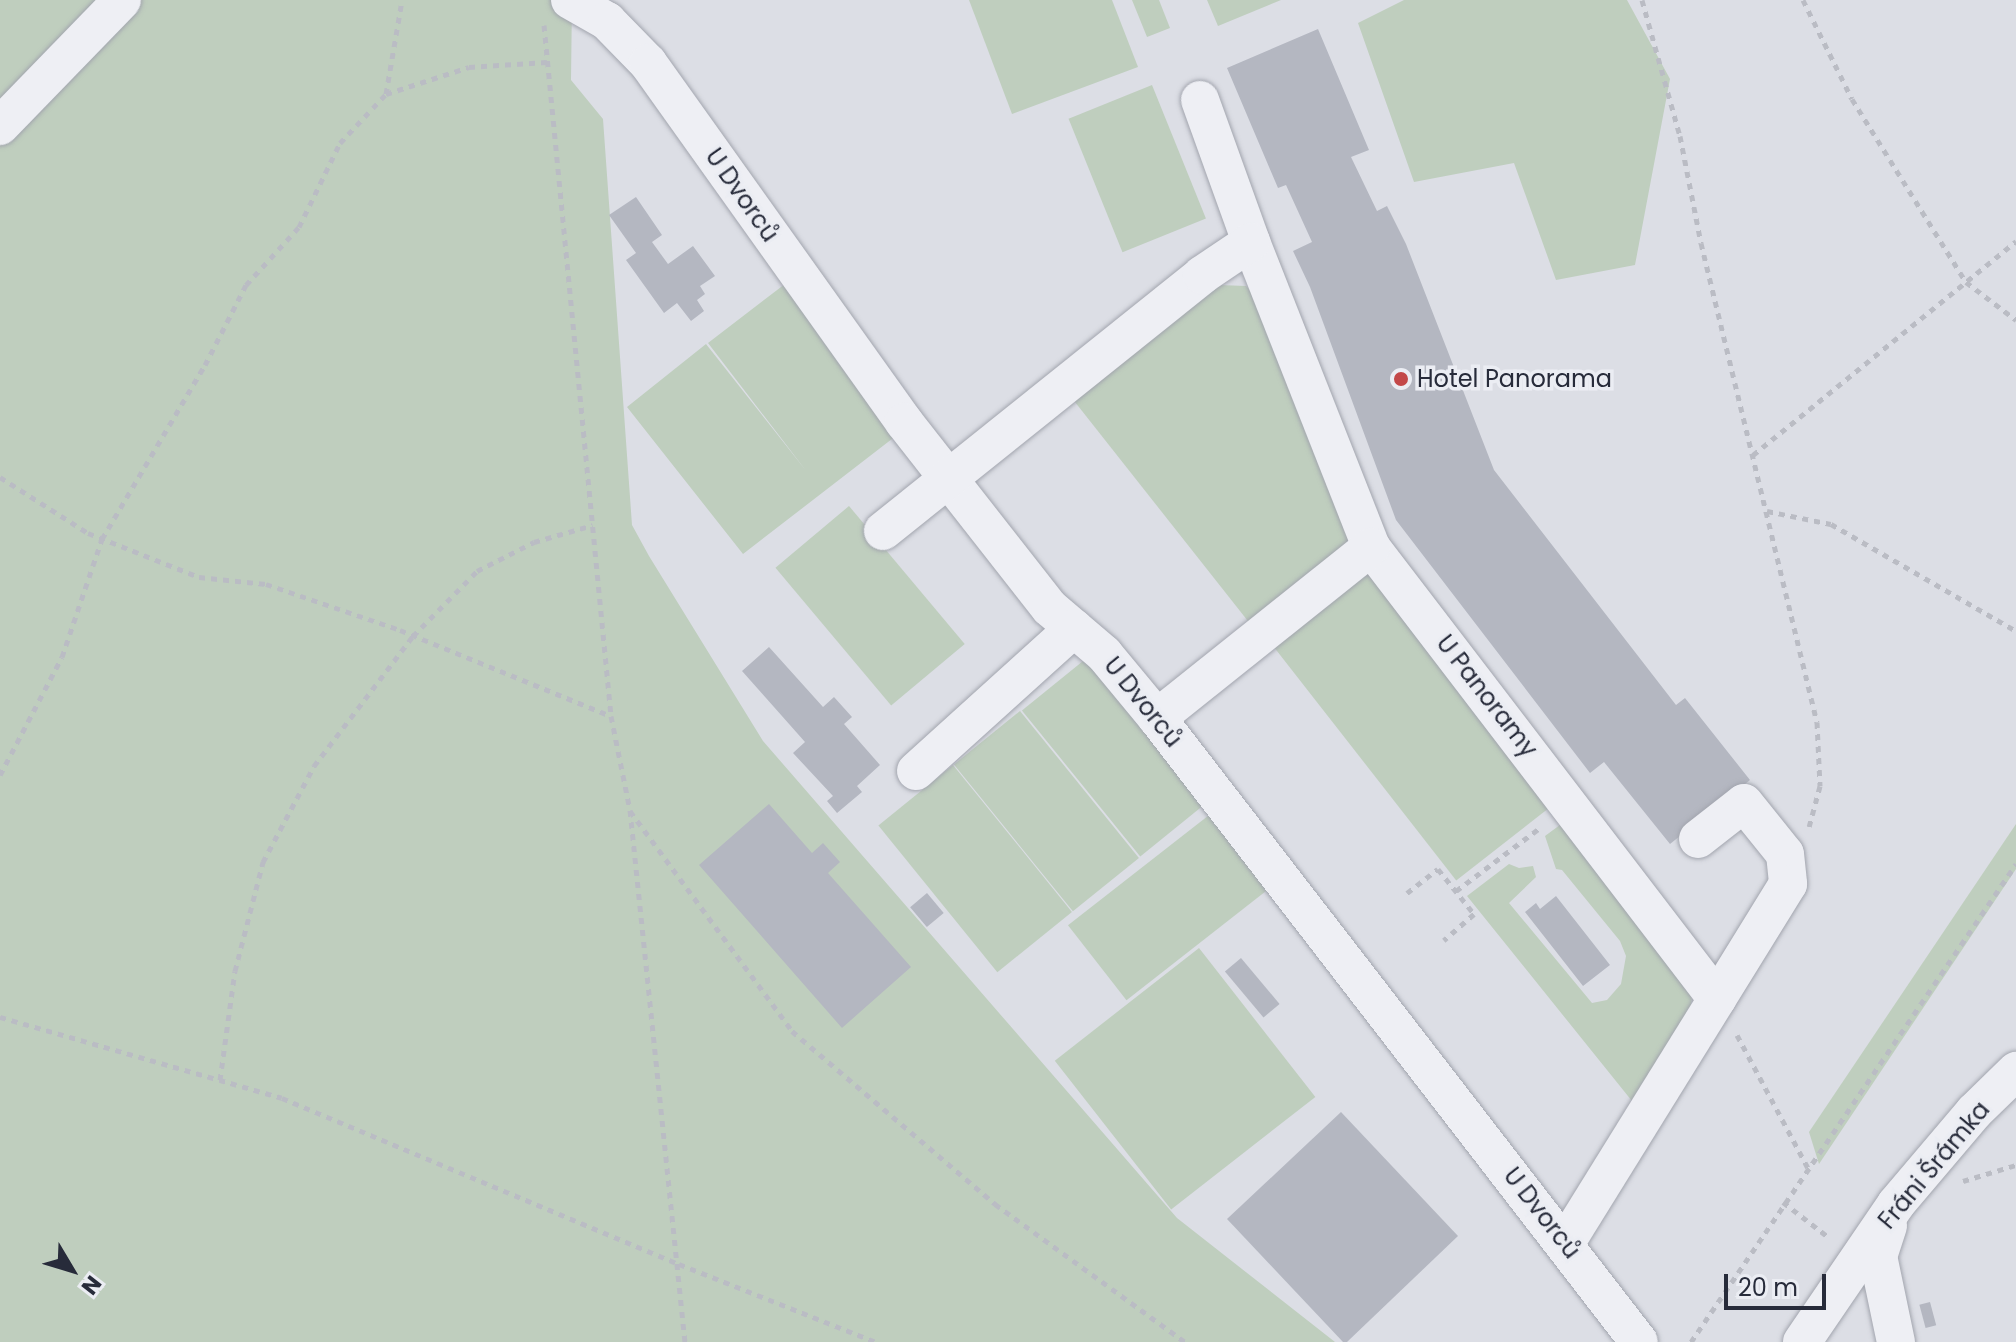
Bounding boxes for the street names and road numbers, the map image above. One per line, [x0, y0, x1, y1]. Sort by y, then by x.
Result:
street label: U Dvorců [699, 143, 785, 247]
street label: U Panoramy [1430, 629, 1544, 763]
street label: U Dvorců [1098, 651, 1188, 753]
street label: Fráni Šrámka [1872, 1095, 1996, 1235]
street label: U Dvorců [1498, 1162, 1586, 1264]

